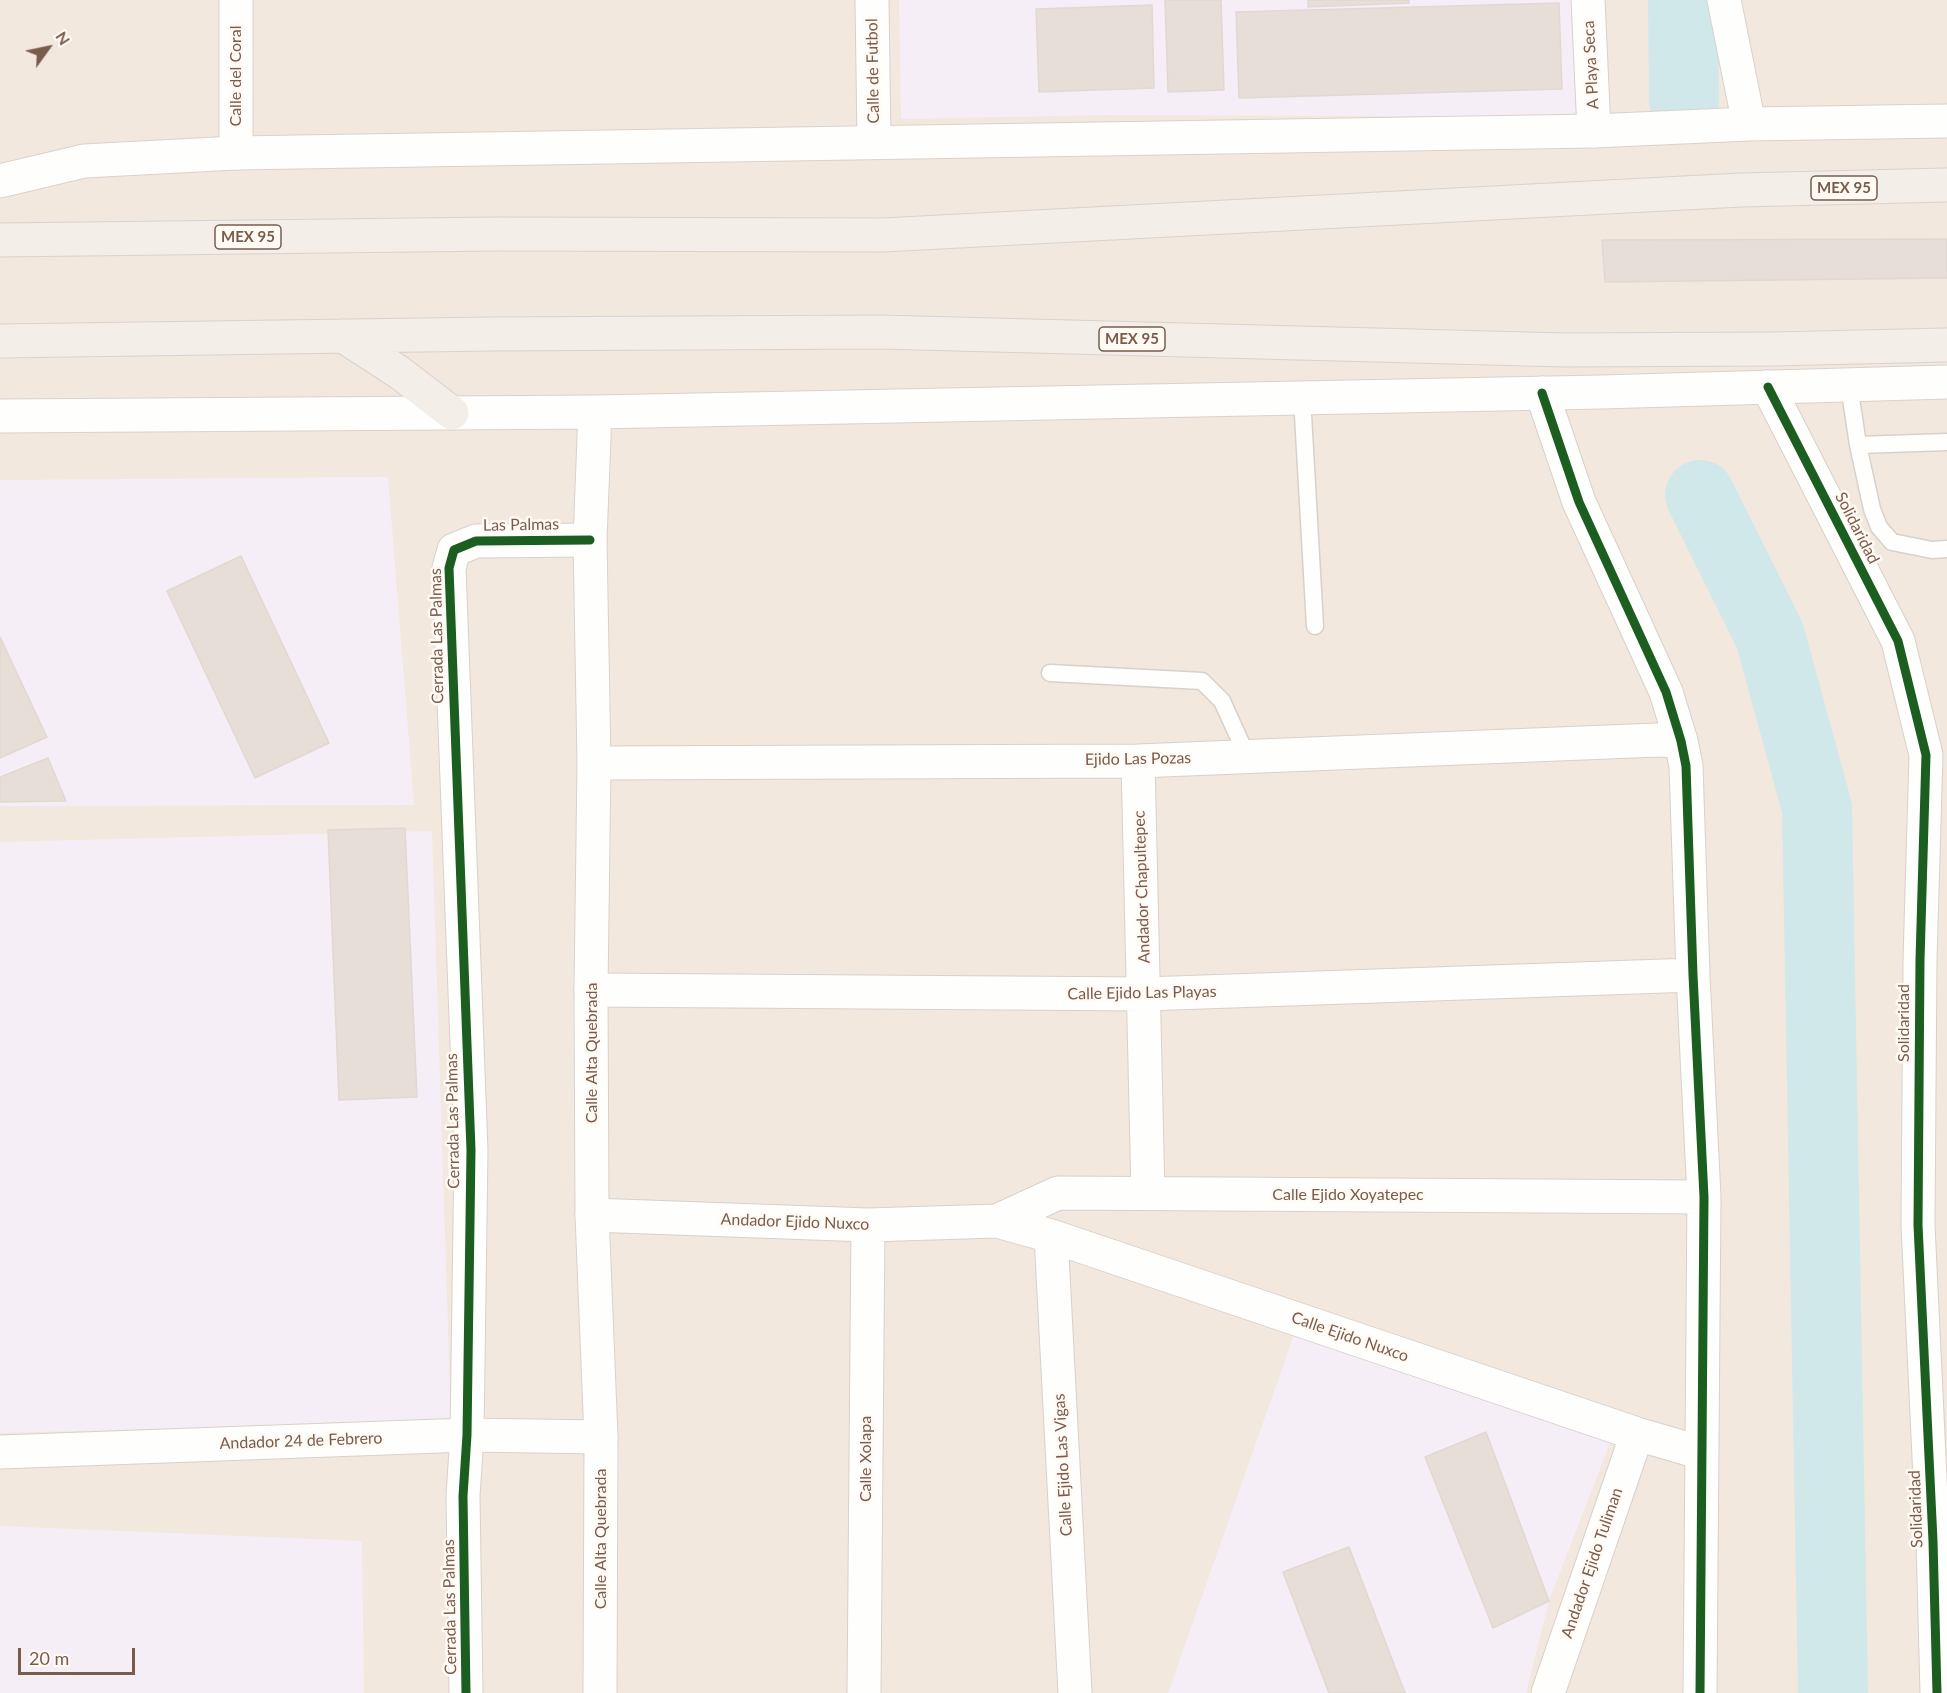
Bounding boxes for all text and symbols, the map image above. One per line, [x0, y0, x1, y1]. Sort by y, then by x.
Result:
north arrow [18, 18, 78, 78]
street label: Calle de Futbol [862, 18, 884, 124]
street label: A Playa Seca [1579, 20, 1603, 110]
street label: Calle del Coral [226, 25, 246, 127]
text: N [52, 28, 75, 48]
road number: MEX 95 [1811, 176, 1877, 200]
road number: MEX 95 [215, 225, 281, 249]
road number: MEX 95 [1099, 327, 1165, 351]
street label: Solidaridad [1831, 489, 1883, 567]
street label: Las Palmas [483, 515, 559, 535]
street label: Cerrada Las Palmas [426, 568, 448, 704]
street label: Ejido Las Pozas [1085, 748, 1191, 770]
street label: Andador Chapultepec [1130, 810, 1154, 964]
street label: Calle Ejido Las Playas [1067, 982, 1217, 1004]
street label: Calle Alta Quebrada [582, 983, 602, 1123]
street label: Solidaridad [1894, 984, 1914, 1062]
street label: Cerrada Las Palmas [442, 1053, 464, 1189]
street label: Calle Ejido Xoyatepec [1272, 1185, 1424, 1205]
street label: Andador Ejido Nuxco [720, 1210, 870, 1234]
street label: Calle Ejido Nuxco [1289, 1308, 1411, 1366]
street label: Calle Ejido Las Vigas [1050, 1393, 1076, 1537]
street label: Calle Xolapa [856, 1416, 876, 1502]
street label: Andador 24 de Febrero [219, 1429, 383, 1453]
street label: Calle Alta Quebrada [591, 1469, 611, 1609]
street label: Solidaridad [1905, 1470, 1927, 1548]
street label: Andador Ejido Tuliman [1557, 1485, 1627, 1641]
street label: Cerrada Las Palmas [439, 1539, 461, 1675]
scale bar [21, 1636, 138, 1674]
text: 20 m [29, 1647, 69, 1669]

